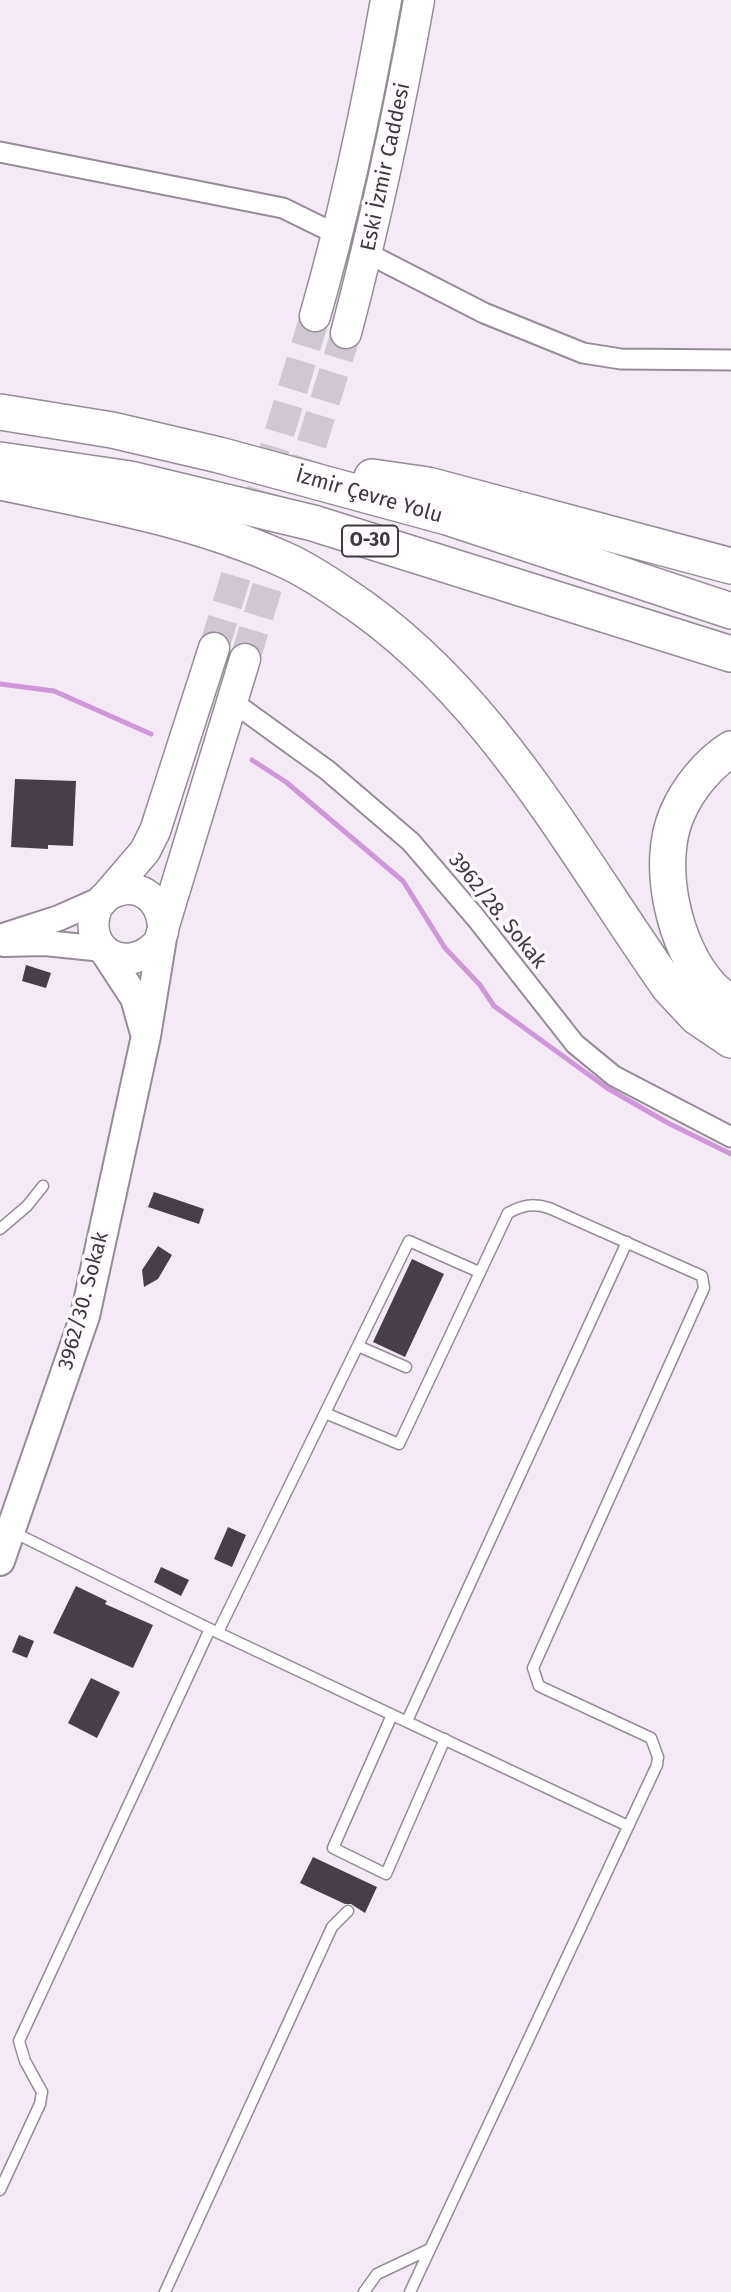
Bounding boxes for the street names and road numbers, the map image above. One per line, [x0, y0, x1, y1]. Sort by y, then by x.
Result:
street label: Eski İzmir Caddesi [356, 81, 416, 253]
street label: İzmir Çevre Yolu [293, 463, 445, 529]
road number: O-30 [342, 526, 398, 556]
street label: 3962/28. Sokak [443, 848, 551, 974]
street label: 3962/30. Sokak [53, 1229, 115, 1373]

